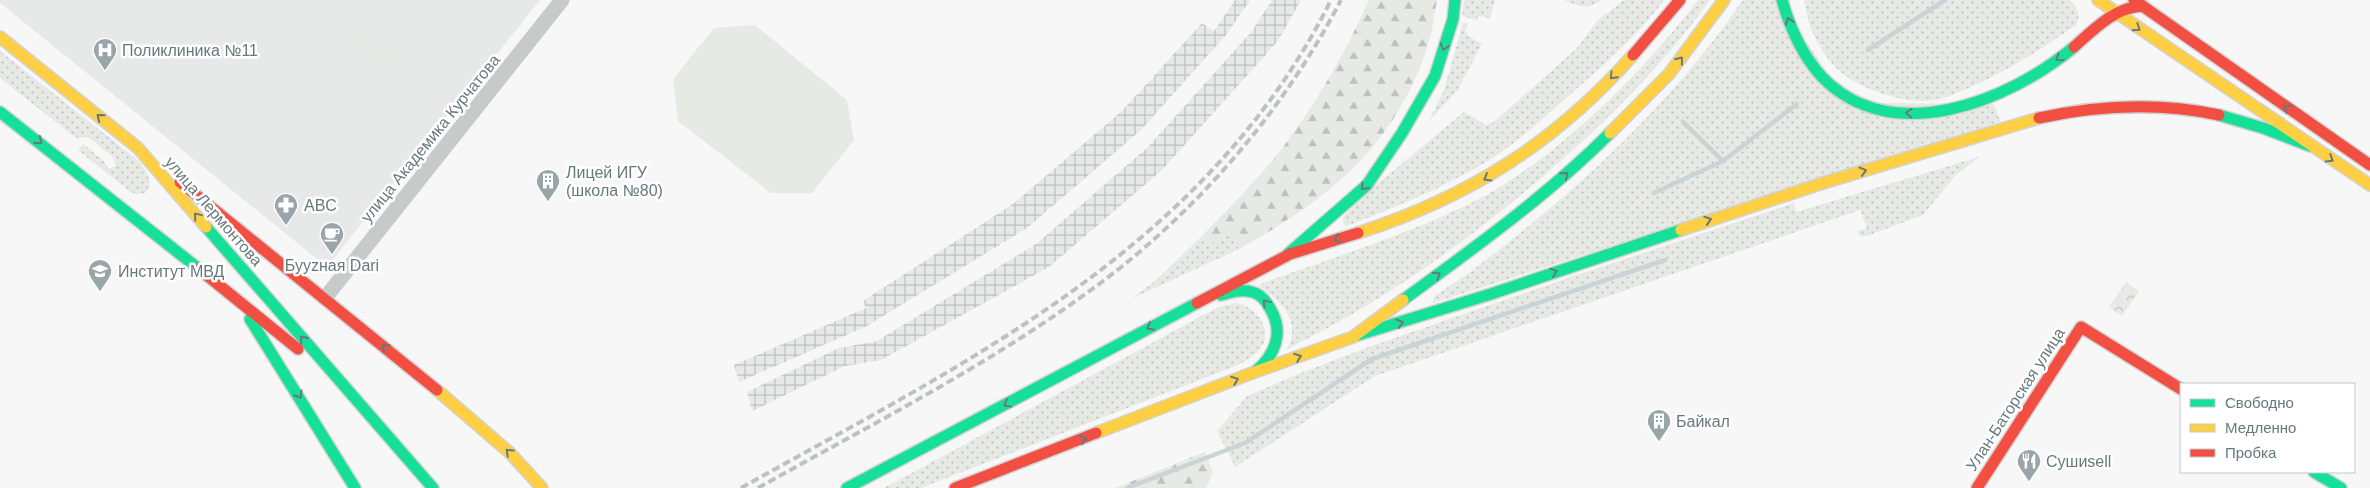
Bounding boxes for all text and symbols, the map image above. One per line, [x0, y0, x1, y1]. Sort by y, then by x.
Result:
one-way arrow [1785, 17, 1795, 26]
one-way arrow [2131, 22, 2141, 31]
hospital icon: Поликлиника №11 [92, 37, 118, 71]
place label: Поликлиника №11 [122, 42, 258, 59]
one-way arrow [1440, 42, 1450, 51]
street label: улица Академика Курчатова [358, 51, 503, 225]
one-way arrow [2056, 53, 2065, 61]
one-way arrow [1674, 57, 1682, 66]
one-way arrow [1610, 70, 1619, 79]
one-way arrow [2283, 105, 2293, 114]
one-way arrow [1905, 108, 1913, 119]
one-way arrow [97, 115, 106, 123]
one-way arrow [33, 136, 42, 145]
one-way arrow [2324, 152, 2333, 162]
street label: улица Лермонтова [162, 153, 266, 269]
place label: Лицей ИГУ (школа №80) [566, 164, 663, 199]
one-way arrow [1858, 167, 1867, 177]
building icon: Лицей ИГУ (школа №80) [535, 168, 561, 202]
one-way arrow [1483, 172, 1492, 182]
one-way arrow [1560, 172, 1569, 181]
one-way arrow [1360, 182, 1369, 191]
pharmacy icon: ABC [273, 192, 299, 226]
place label: ABC [304, 197, 337, 214]
one-way arrow [193, 213, 202, 222]
one-way arrow [1703, 216, 1712, 226]
cafe icon: Бууzная Dari [319, 221, 345, 255]
one-way arrow [1333, 234, 1342, 244]
place label: Бууzная Dari [285, 257, 379, 274]
school or university icon: Институт МВД [87, 258, 113, 292]
place label: Институт МВД [118, 263, 225, 280]
one-way arrow [1549, 268, 1558, 278]
one-way arrow [1431, 272, 1441, 281]
one-way arrow [1263, 300, 1272, 309]
one-way arrow [1395, 319, 1403, 329]
one-way arrow [1146, 321, 1155, 331]
street label: Улан-Баторская улица [1963, 325, 2068, 474]
one-way arrow [300, 336, 309, 345]
one-way arrow [381, 344, 390, 353]
one-way arrow [1294, 352, 1302, 362]
one-way arrow [1230, 376, 1239, 386]
legend [2180, 383, 2355, 473]
one-way arrow [292, 390, 302, 399]
text: Свободно [2225, 394, 2294, 411]
one-way arrow [1003, 398, 1012, 408]
building icon: Байкал [1646, 408, 1672, 442]
place label: Байкал [1676, 413, 1730, 430]
text: Медленно [2225, 419, 2296, 436]
one-way arrow [1078, 434, 1087, 445]
text: Пробка [2225, 444, 2277, 461]
restaurant icon: Сушиsell [2016, 448, 2042, 482]
one-way arrow [505, 449, 514, 458]
place label: Сушиsell [2046, 453, 2111, 470]

